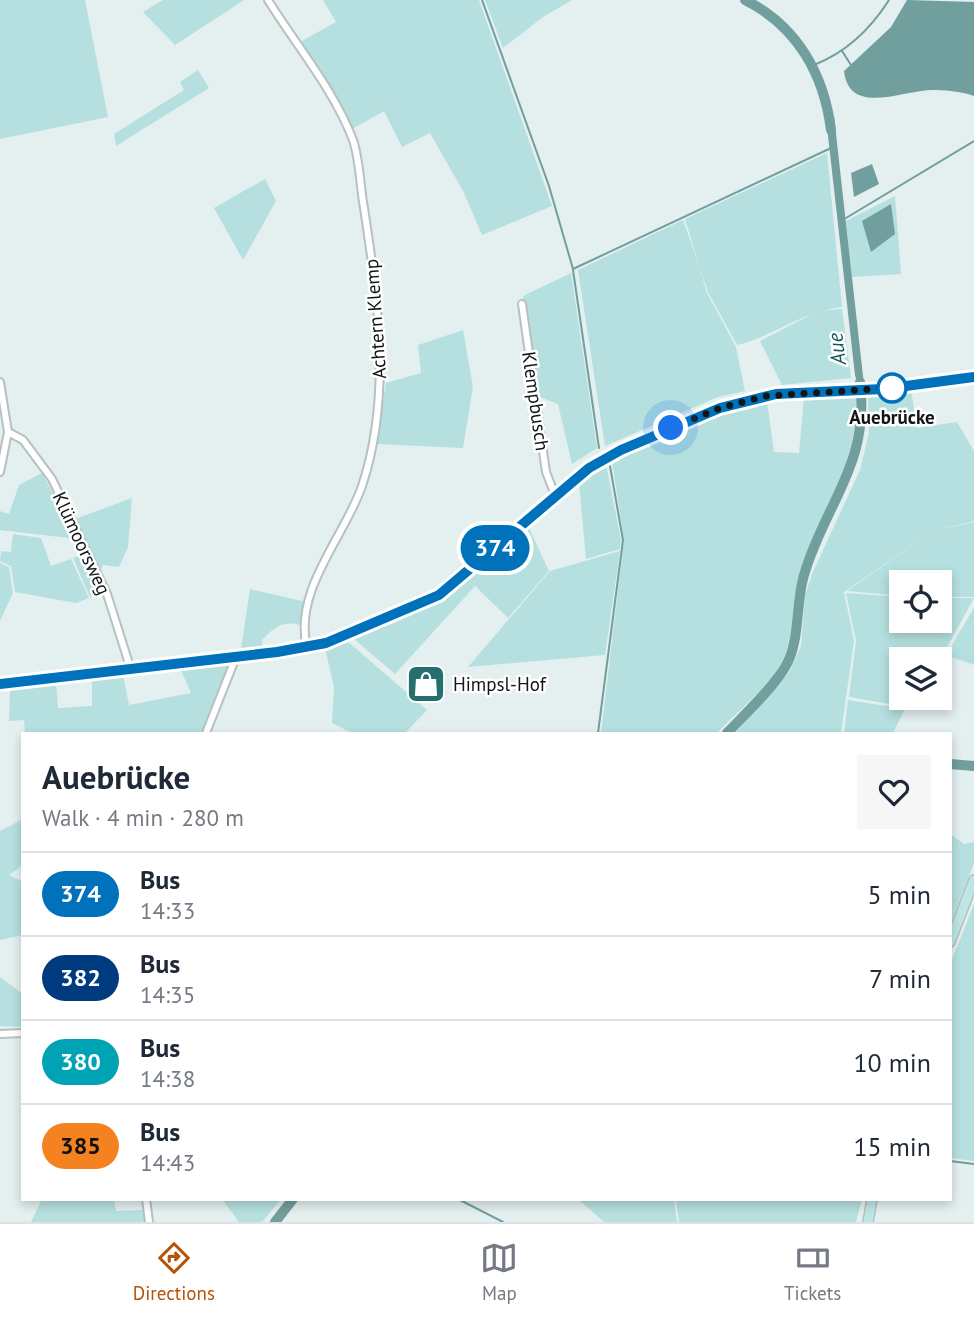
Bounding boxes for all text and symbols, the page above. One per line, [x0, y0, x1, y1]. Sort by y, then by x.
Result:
street label: Achtern Klemp [359, 258, 391, 380]
water label: Aue [821, 331, 852, 368]
street label: Klempbusch [517, 350, 555, 452]
marker: Auebrücke [877, 373, 907, 403]
place label: Auebrücke [849, 405, 935, 429]
your location [653, 410, 688, 445]
street label: Klümoorsweg [48, 488, 116, 598]
line badge: 374 [455, 525, 535, 571]
text: 374 [475, 532, 515, 563]
map controls [889, 570, 952, 710]
button: locate [889, 570, 952, 633]
button: layers [889, 647, 952, 710]
shop icon: Himpsl-Hof [405, 663, 447, 705]
place label: Himpsl-Hof [453, 672, 547, 696]
text: Auebrücke [42, 755, 190, 798]
button: heart [857, 755, 931, 829]
text: Walk · 4 min · 280 m [42, 803, 244, 832]
text: Bus [140, 863, 180, 896]
text: 374 [60, 878, 101, 909]
text: 5 min [868, 878, 931, 911]
text: 14:33 [140, 896, 195, 925]
text: Bus [140, 947, 180, 980]
text: 382 [60, 962, 101, 993]
text: 7 min [869, 962, 931, 995]
text: 14:35 [140, 980, 195, 1009]
text: Bus [140, 1031, 180, 1064]
text: 380 [60, 1046, 101, 1077]
text: 10 min [853, 1046, 931, 1079]
text: 14:38 [140, 1064, 195, 1093]
text: Bus [140, 1115, 180, 1148]
text: 385 [60, 1130, 101, 1161]
text: 15 min [853, 1130, 931, 1163]
text: 14:43 [140, 1148, 195, 1177]
tab: Directions [133, 1239, 215, 1305]
tab: Map [480, 1239, 518, 1305]
tab: Tickets [784, 1239, 841, 1305]

